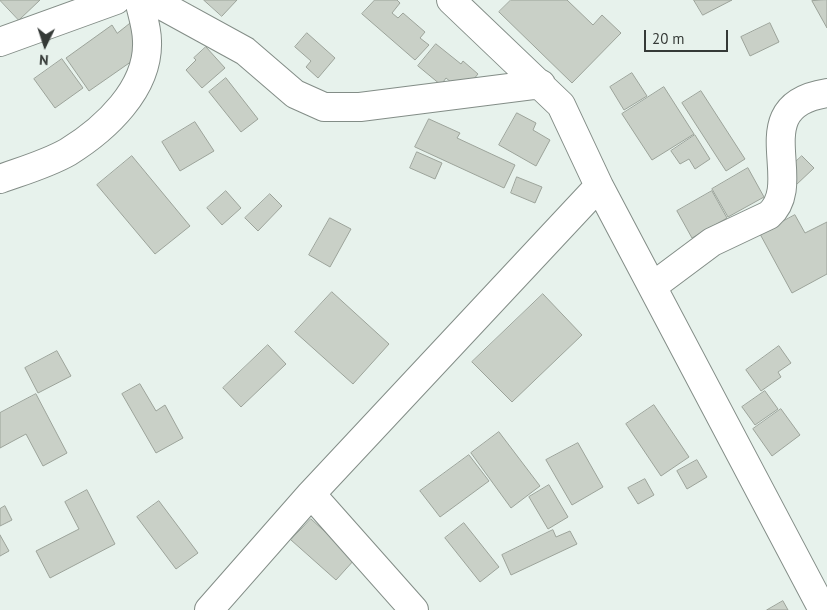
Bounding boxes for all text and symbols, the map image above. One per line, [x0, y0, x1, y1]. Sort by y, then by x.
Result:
north arrow [20, 20, 70, 70]
scale bar [647, 20, 731, 52]
text: 20 m [652, 29, 685, 48]
text: N [39, 51, 49, 69]

